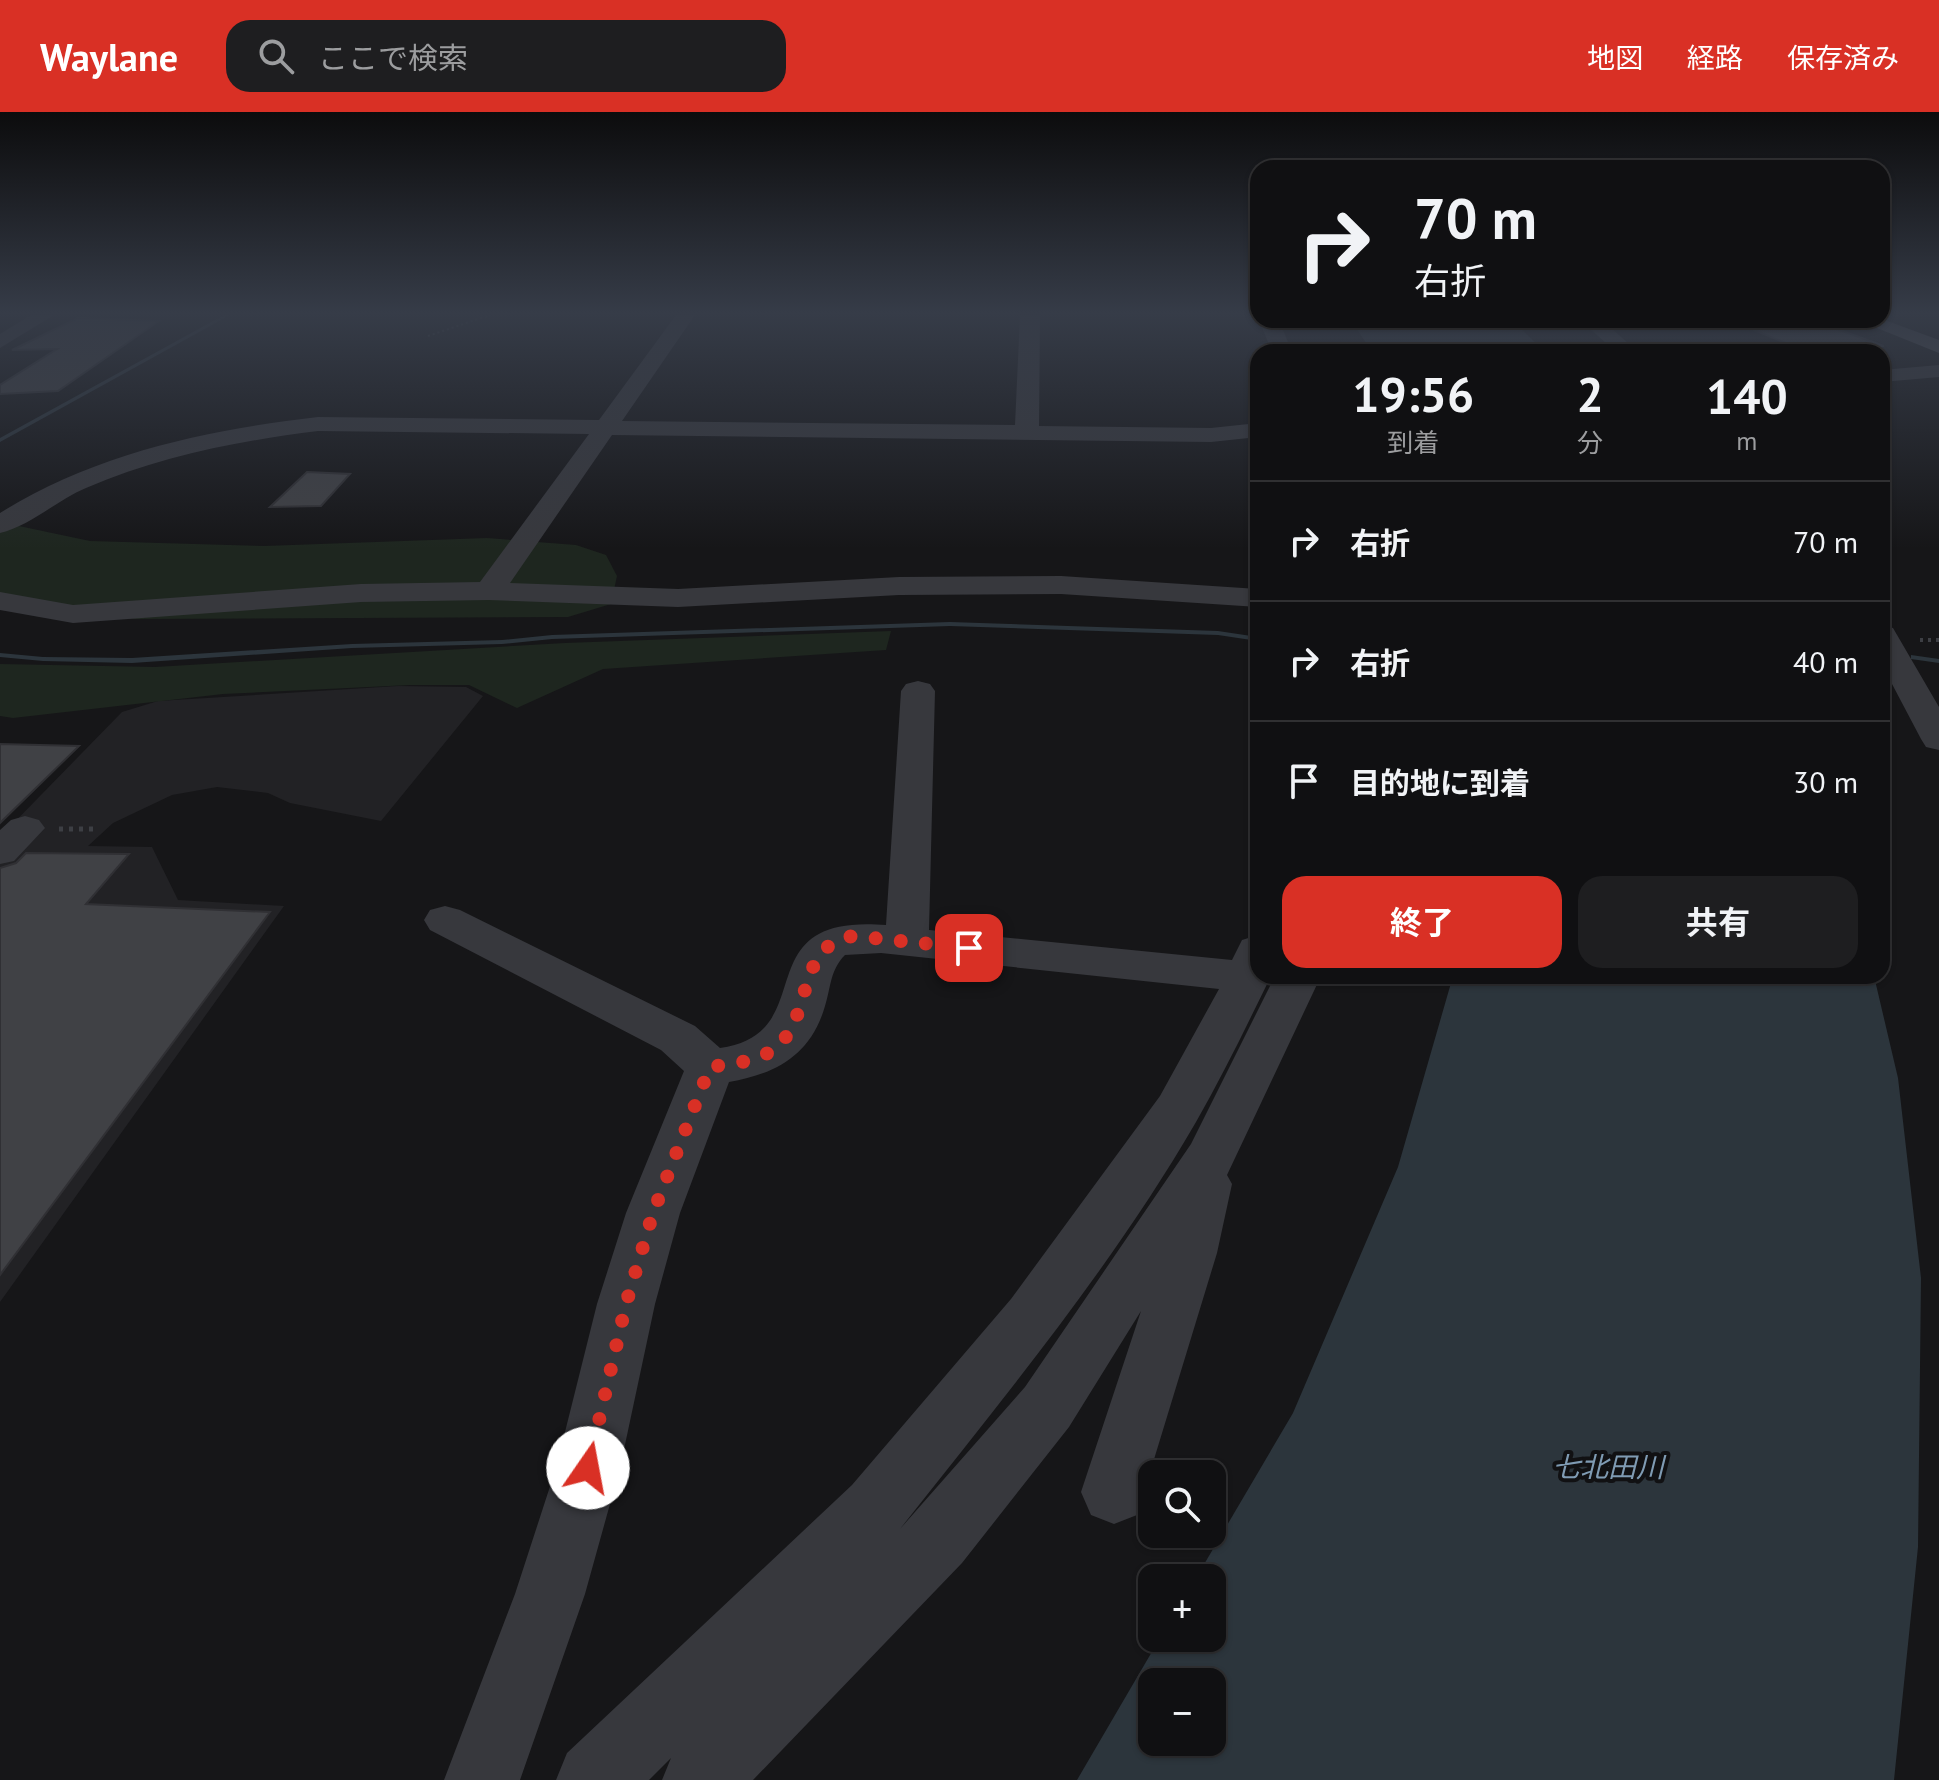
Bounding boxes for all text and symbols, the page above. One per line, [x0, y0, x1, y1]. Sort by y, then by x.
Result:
search box [226, 20, 786, 92]
text: Waylane [40, 32, 178, 81]
icon: search [254, 34, 298, 78]
text: ここで検索 [318, 38, 468, 77]
text: 地図 [1587, 39, 1643, 76]
text: 経路 [1687, 39, 1743, 76]
text: 保存済み [1787, 39, 1899, 76]
text: 70 m [1414, 182, 1537, 254]
icon: right [1282, 192, 1386, 296]
text: 右折 [1414, 257, 1486, 304]
text: 19:56 [1352, 363, 1474, 425]
text: 2 [1576, 363, 1604, 425]
text: 140 [1706, 365, 1788, 427]
text: m [1736, 424, 1757, 457]
text: 到着 [1387, 426, 1439, 459]
text: 分 [1577, 426, 1603, 459]
icon: right [1282, 519, 1326, 563]
text: 70 m [1793, 522, 1858, 561]
text: 右折 [1350, 523, 1410, 562]
icon: right [1282, 639, 1326, 683]
text: 40 m [1793, 642, 1858, 681]
text: 右折 [1350, 643, 1410, 682]
icon: arrive [1282, 759, 1326, 803]
text: 30 m [1793, 762, 1858, 801]
text: 目的地に到着 [1350, 763, 1530, 802]
button: 終了 [1282, 876, 1562, 968]
button: 共有 [1578, 876, 1858, 968]
pin [935, 914, 1003, 982]
icon: arrive [947, 926, 991, 970]
position arrow [546, 1426, 630, 1510]
water label: 七北田川 [1552, 1448, 1667, 1485]
map controls [1138, 1460, 1226, 1756]
button: search [1138, 1460, 1226, 1548]
button: + [1138, 1564, 1226, 1652]
button: − [1138, 1668, 1226, 1756]

